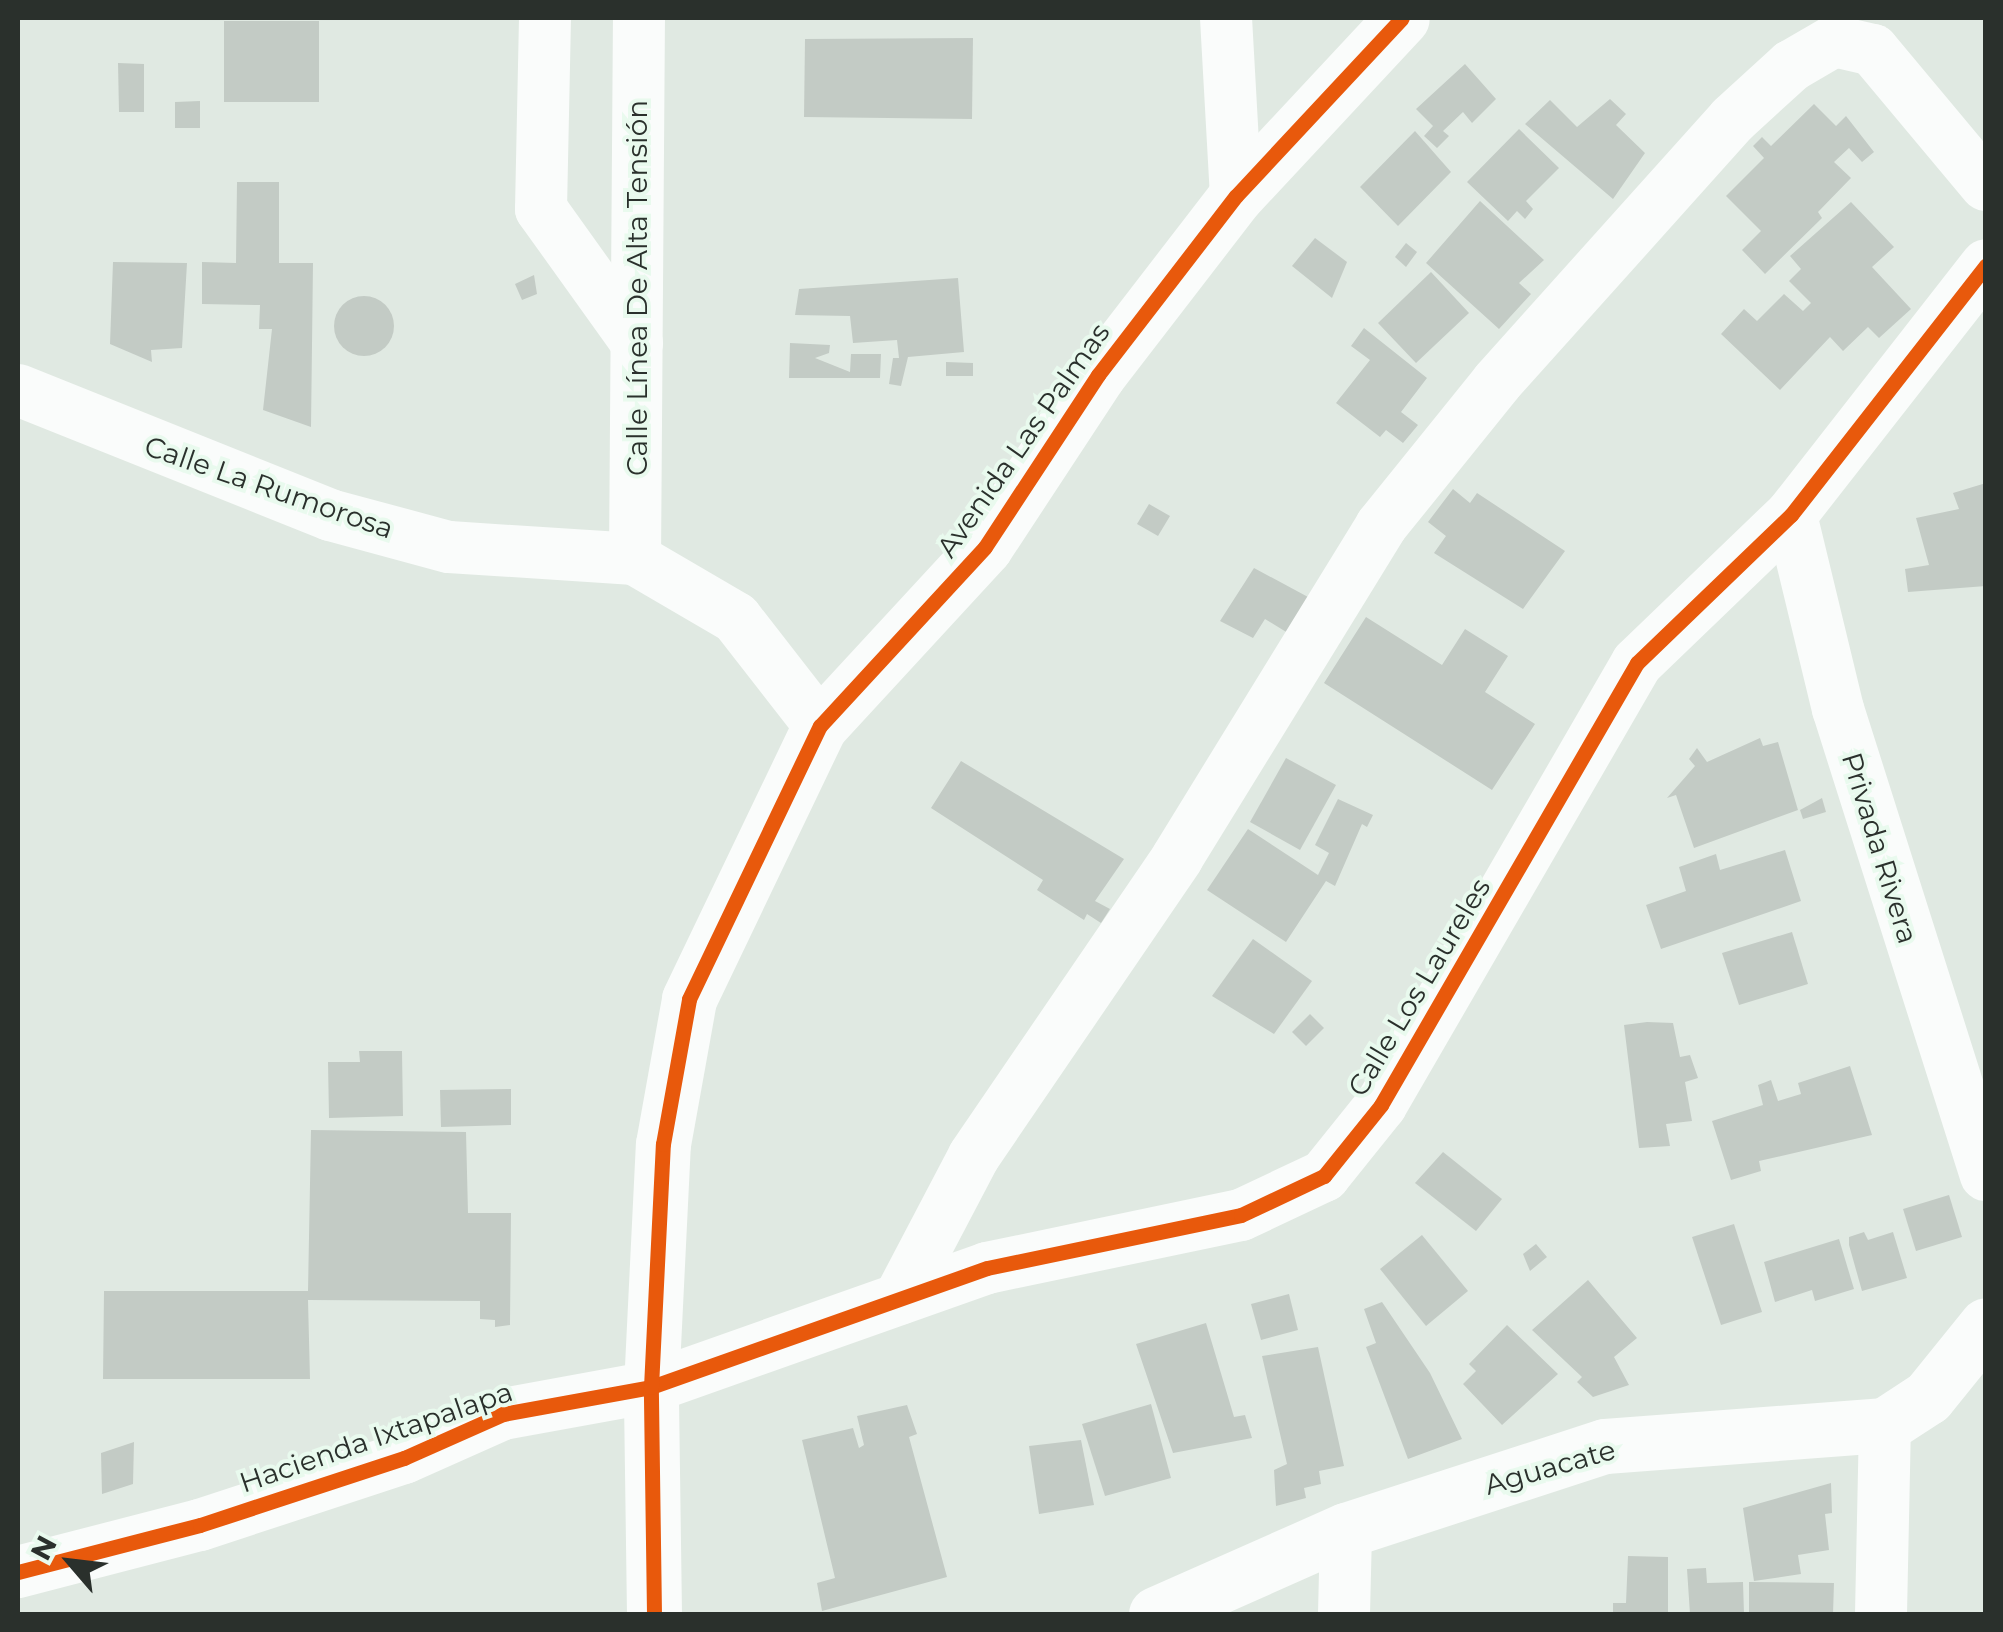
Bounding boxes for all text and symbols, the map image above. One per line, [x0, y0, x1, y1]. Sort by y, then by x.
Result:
street label: Calle Línea De Alta Tensión [620, 100, 654, 476]
street label: Avenida Las Palmas [930, 317, 1116, 563]
street label: Calle La Rumorosa [140, 429, 398, 545]
street label: Privada Rivera [1835, 748, 1925, 948]
street label: Calle Los Laureles [1341, 872, 1497, 1102]
street label: Hacienda Ixtapalapa [235, 1374, 517, 1500]
street label: Aguacate [1481, 1432, 1619, 1502]
north arrow [20, 1512, 120, 1612]
text: N [23, 1530, 64, 1566]

